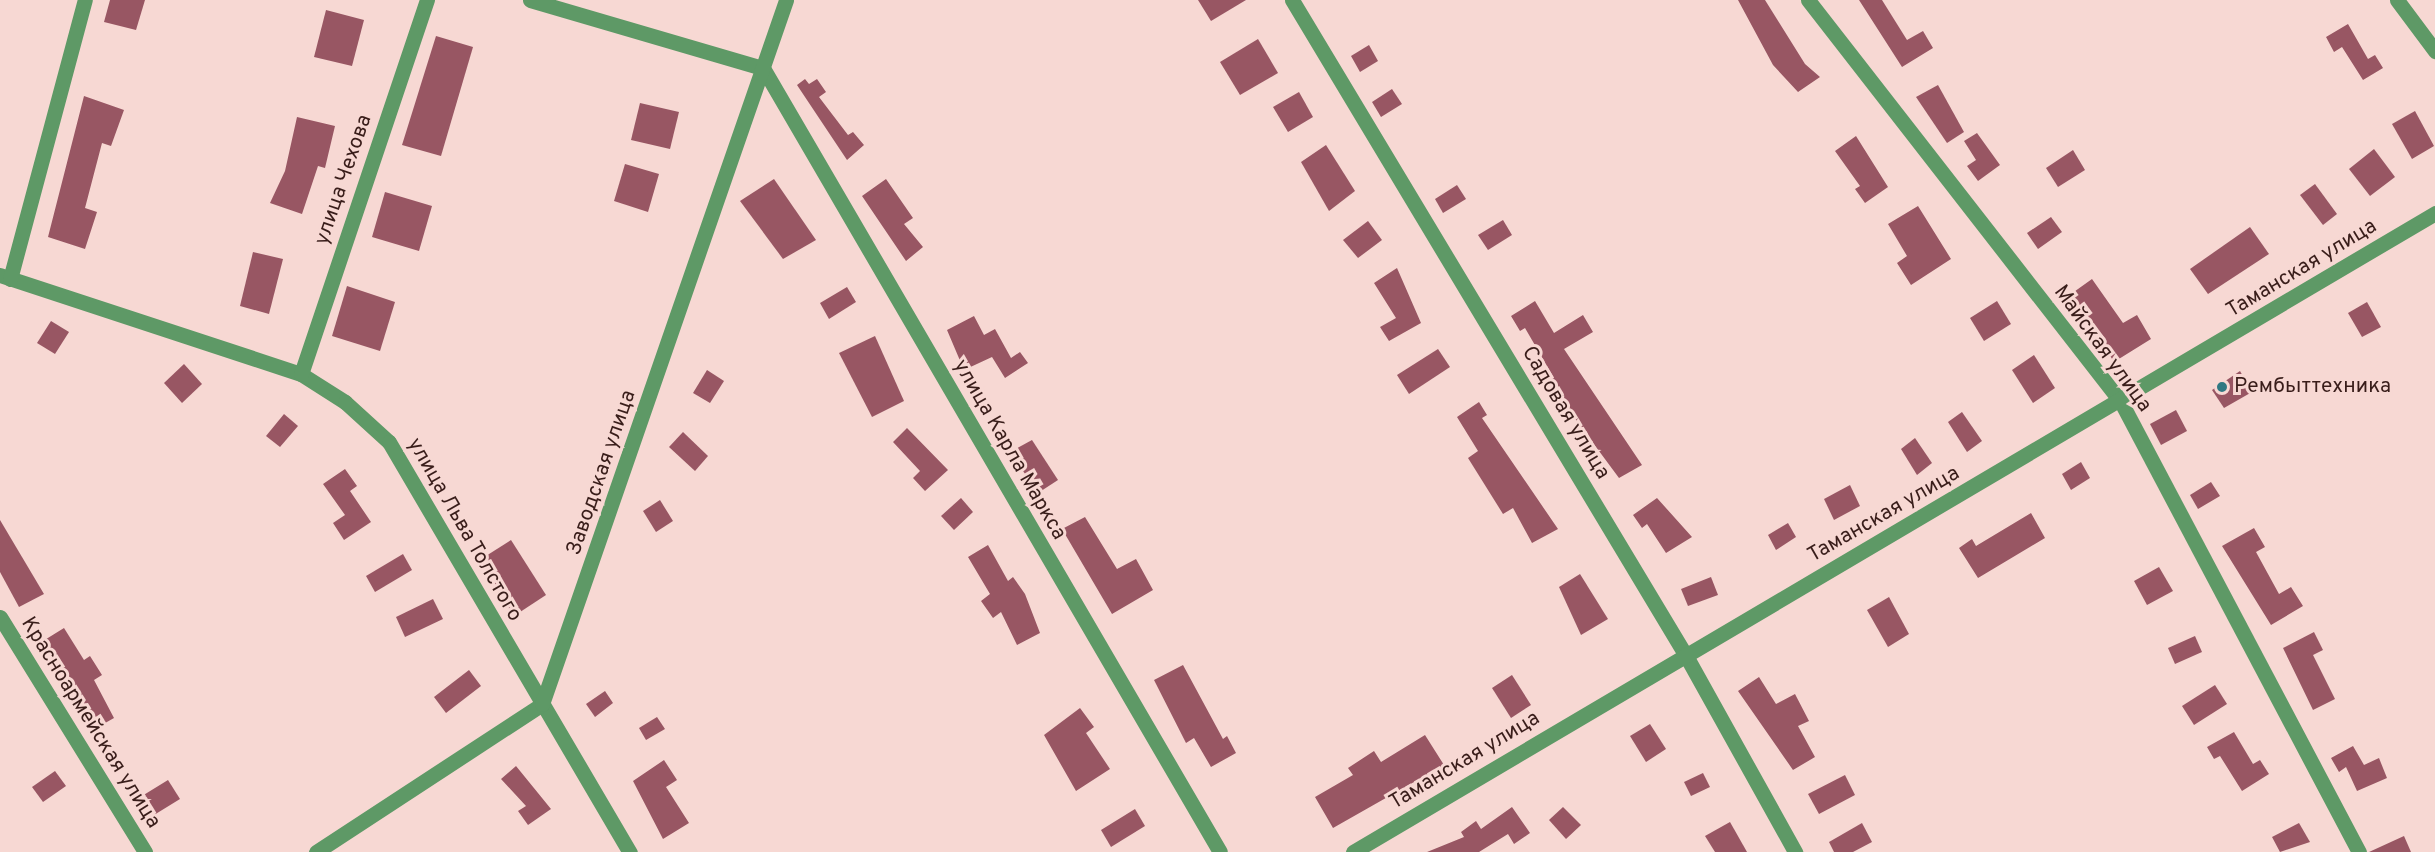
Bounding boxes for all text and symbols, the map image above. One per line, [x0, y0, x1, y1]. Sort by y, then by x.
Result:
street label: улица Чехова [310, 111, 378, 249]
street label: Таманская улица [2222, 214, 2382, 324]
street label: Майская улица [2048, 281, 2156, 417]
street label: Садовая улица [1515, 342, 1615, 484]
street label: улица Карла Маркса [947, 355, 1071, 545]
place label: Рембыттехника [2234, 374, 2391, 400]
marker: Рембыттехника [2215, 380, 2229, 394]
street label: Заводская улица [562, 387, 642, 559]
street label: улица Льва Толстого [401, 433, 527, 627]
street label: Таманская улица [1804, 461, 1964, 569]
street label: Красноармейская улица [15, 613, 165, 833]
street label: Таманская улица [1385, 706, 1545, 816]

